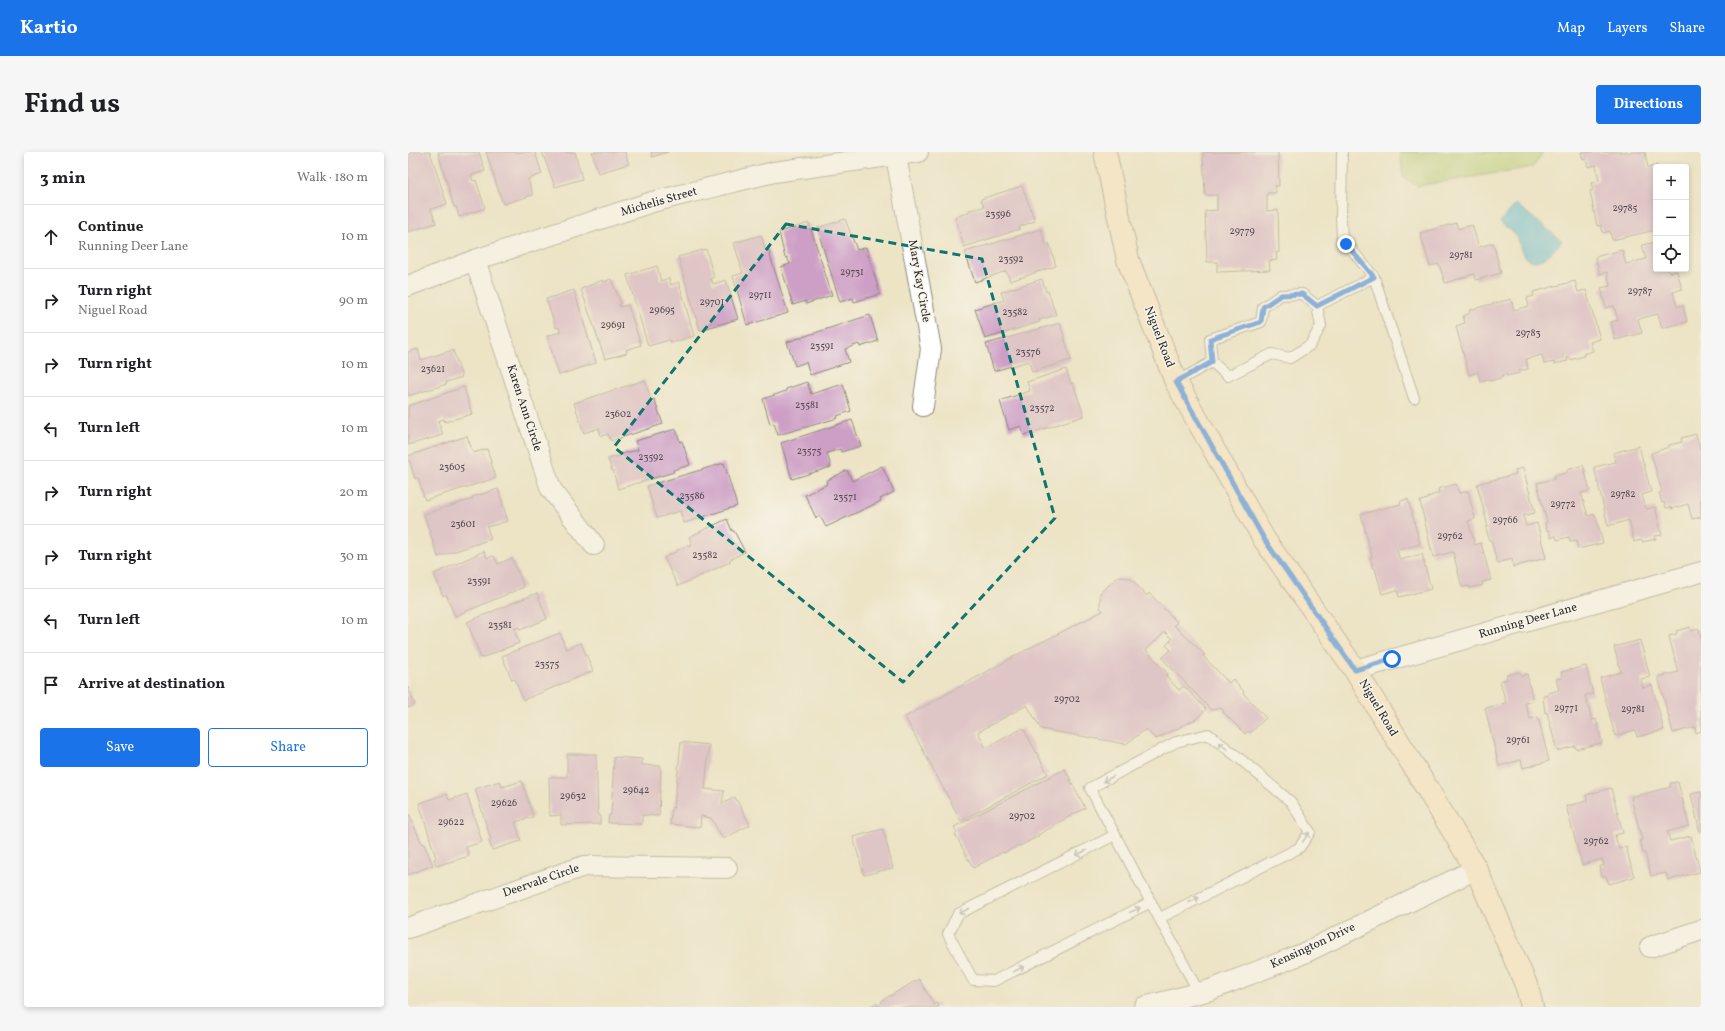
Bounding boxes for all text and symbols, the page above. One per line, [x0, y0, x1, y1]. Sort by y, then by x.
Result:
text: Kartio [20, 15, 78, 41]
text: Map [1557, 19, 1585, 38]
text: Layers [1607, 19, 1647, 38]
text: Share [1669, 19, 1705, 38]
text: Find us [24, 85, 120, 124]
button: Directions [1596, 85, 1701, 124]
map controls [1653, 164, 1689, 272]
button: + [1653, 164, 1689, 200]
text: 3 min [40, 167, 86, 190]
text: Walk · 180 m [297, 169, 368, 187]
street label: Michelis Street [619, 183, 699, 221]
button: − [1653, 200, 1689, 236]
house number: 29785 [1613, 201, 1638, 215]
house number: 23596 [985, 207, 1011, 221]
text: Continue [78, 217, 143, 238]
house number: 29779 [1229, 224, 1255, 238]
icon: ahead [40, 226, 62, 248]
text: 10 m [341, 228, 368, 246]
route end [1337, 235, 1355, 253]
button: locate [1653, 236, 1689, 272]
text: Running Deer Lane [78, 238, 188, 256]
street label: Mary Kay Circle [904, 238, 934, 324]
house number: 29781 [1449, 248, 1473, 262]
house number: 23592 [998, 252, 1024, 266]
house number: 29731 [840, 265, 864, 279]
text: Turn right [78, 281, 152, 302]
house number: 29787 [1628, 284, 1653, 298]
house number: 29711 [748, 288, 772, 302]
icon: right [40, 290, 62, 312]
text: 90 m [339, 292, 368, 310]
house number: 29701 [700, 295, 725, 309]
text: Niguel Road [78, 302, 148, 320]
house number: 29695 [649, 303, 675, 317]
street label: Niguel Road [1140, 304, 1178, 370]
house number: 23582 [1002, 305, 1028, 319]
house number: 29691 [601, 318, 626, 332]
house number: 29783 [1515, 326, 1541, 340]
house number: 23591 [810, 339, 834, 353]
house number: 23576 [1016, 345, 1040, 359]
icon: right [40, 354, 62, 376]
text: Turn right [78, 354, 152, 375]
text: 10 m [341, 356, 368, 374]
house number: 23621 [421, 362, 445, 376]
street label: Karen Ann Circle [502, 363, 546, 454]
house number: 23581 [795, 398, 819, 412]
house number: 23572 [1029, 401, 1055, 415]
house number: 23602 [605, 407, 631, 421]
icon: left [40, 418, 62, 440]
text: Turn left [78, 418, 140, 439]
text: 10 m [341, 420, 368, 438]
house number: 23575 [797, 444, 822, 458]
house number: 23592 [638, 450, 664, 464]
house number: 23605 [439, 460, 465, 474]
icon: right [40, 482, 62, 504]
text: Turn right [78, 482, 152, 503]
text: 20 m [339, 484, 368, 502]
house number: 29782 [1610, 487, 1636, 501]
house number: 23586 [679, 489, 705, 503]
house number: 23571 [833, 490, 857, 504]
house number: 29772 [1550, 497, 1576, 511]
house number: 29766 [1492, 513, 1518, 527]
house number: 23601 [450, 517, 476, 531]
house number: 29762 [1437, 529, 1463, 543]
icon: right [40, 546, 62, 568]
text: Turn right [78, 546, 152, 567]
text: 30 m [340, 548, 368, 566]
house number: 23582 [692, 548, 718, 562]
house number: 23591 [467, 574, 491, 588]
street label: Running Deer Lane [1477, 599, 1579, 643]
icon: left [40, 610, 62, 632]
text: Turn left [78, 610, 140, 631]
text: 10 m [341, 612, 368, 630]
house number: 23581 [488, 618, 512, 632]
route start [1383, 650, 1401, 668]
house number: 23575 [535, 657, 560, 671]
icon: arrive [40, 674, 62, 696]
text: Arrive at destination [78, 674, 225, 695]
street label: Niguel Road [1355, 676, 1402, 740]
house number: 29702 [1054, 692, 1080, 706]
house number: 29771 [1554, 701, 1578, 715]
house number: 29781 [1621, 702, 1645, 716]
button: Save [40, 728, 200, 767]
button: Share [208, 728, 368, 767]
house number: 29761 [1506, 733, 1530, 747]
one-way arrow [1218, 742, 1229, 750]
one-way arrow [1102, 775, 1114, 783]
house number: 29642 [623, 783, 649, 797]
house number: 29632 [560, 789, 586, 803]
house number: 29626 [491, 796, 517, 810]
house number: 29702 [1009, 809, 1035, 823]
house number: 29622 [438, 815, 464, 829]
one-way arrow [1302, 832, 1310, 843]
house number: 29762 [1583, 834, 1609, 848]
one-way arrow [1075, 850, 1087, 857]
street label: Deervale Circle [501, 860, 582, 902]
one-way arrow [1188, 896, 1200, 904]
one-way arrow [1128, 906, 1140, 913]
one-way arrow [959, 908, 971, 915]
street label: Kensington Drive [1268, 919, 1358, 973]
one-way arrow [1013, 965, 1025, 972]

